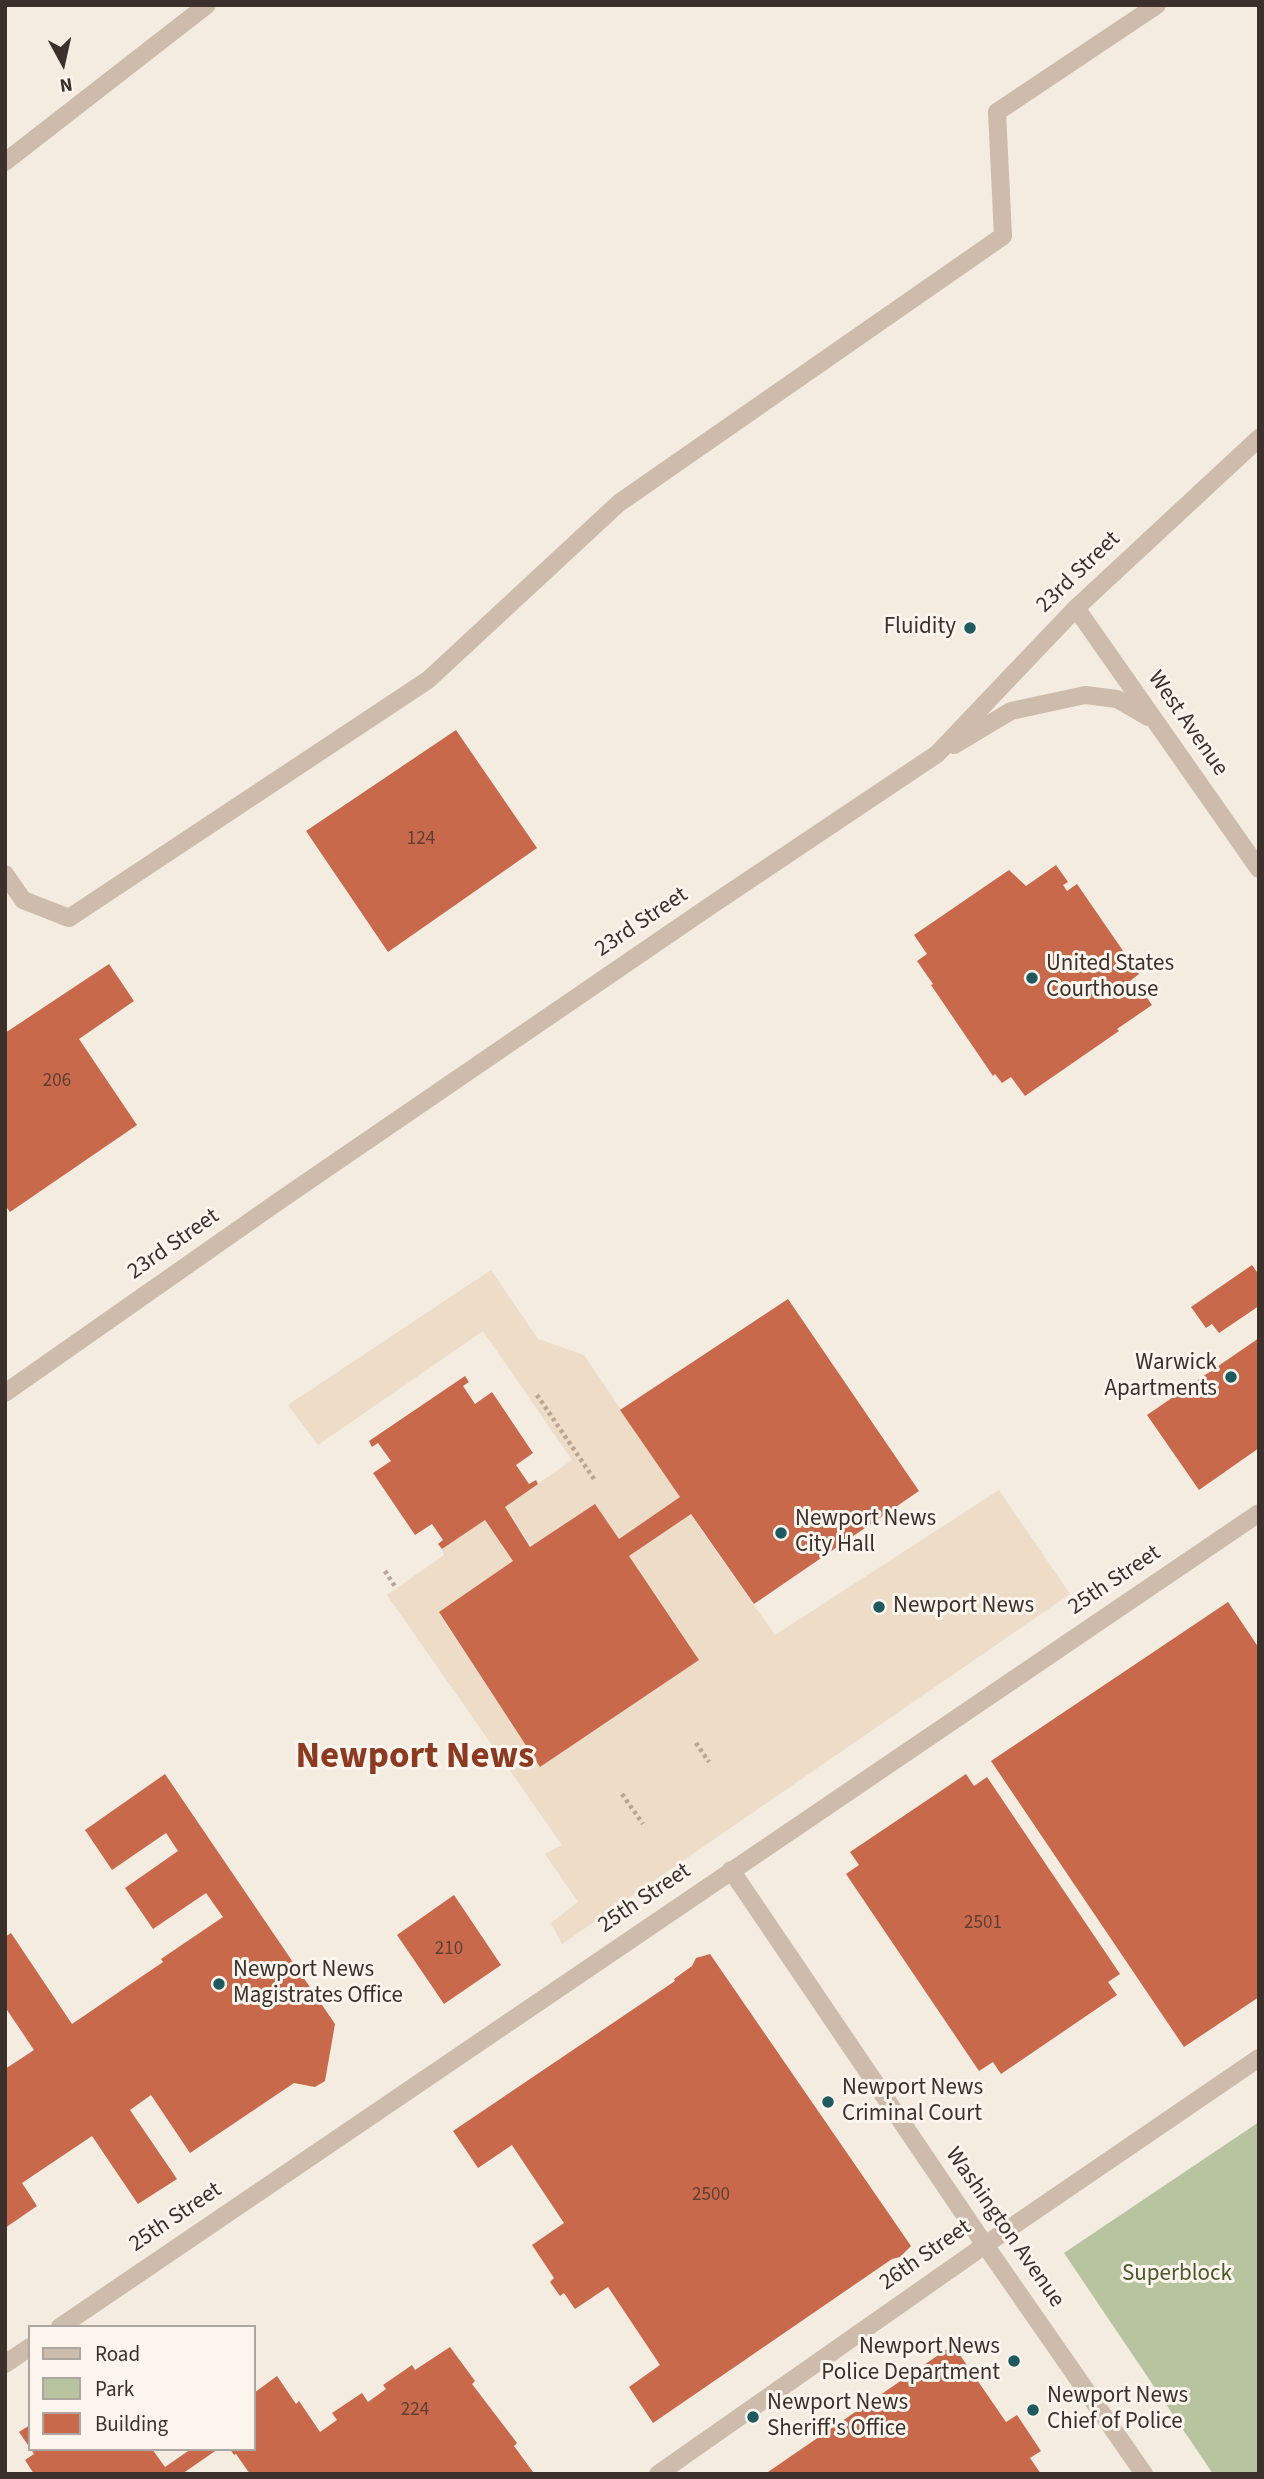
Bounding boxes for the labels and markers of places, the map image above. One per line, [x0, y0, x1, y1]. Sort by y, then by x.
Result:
place label: Fluidity [884, 614, 956, 642]
marker: Fluidity [962, 620, 978, 636]
place label: United States Courthouse [1046, 951, 1174, 1005]
marker: United States Courthouse [1024, 970, 1040, 986]
place label: Warwick Apartments [1104, 1350, 1217, 1404]
marker: Warwick Apartments [1223, 1369, 1239, 1385]
place label: Newport News City Hall [795, 1506, 936, 1560]
marker: Newport News City Hall [773, 1525, 789, 1541]
place label: Newport News [893, 1593, 1034, 1621]
marker: Newport News [871, 1599, 887, 1615]
place label: Newport News Magistrates Office [233, 1957, 403, 2011]
marker: Newport News Magistrates Office [211, 1976, 227, 1992]
place label: Newport News Criminal Court [842, 2075, 983, 2129]
marker: Newport News Criminal Court [820, 2094, 836, 2110]
place label: Newport News Police Department [821, 2334, 1000, 2388]
marker: Newport News Police Department [1006, 2353, 1022, 2369]
place label: Newport News Chief of Police [1047, 2383, 1188, 2437]
place label: Newport News Sheriff's Office [767, 2390, 908, 2444]
marker: Newport News Chief of Police [1025, 2402, 1041, 2418]
marker: Newport News Sheriff's Office [745, 2409, 761, 2425]

